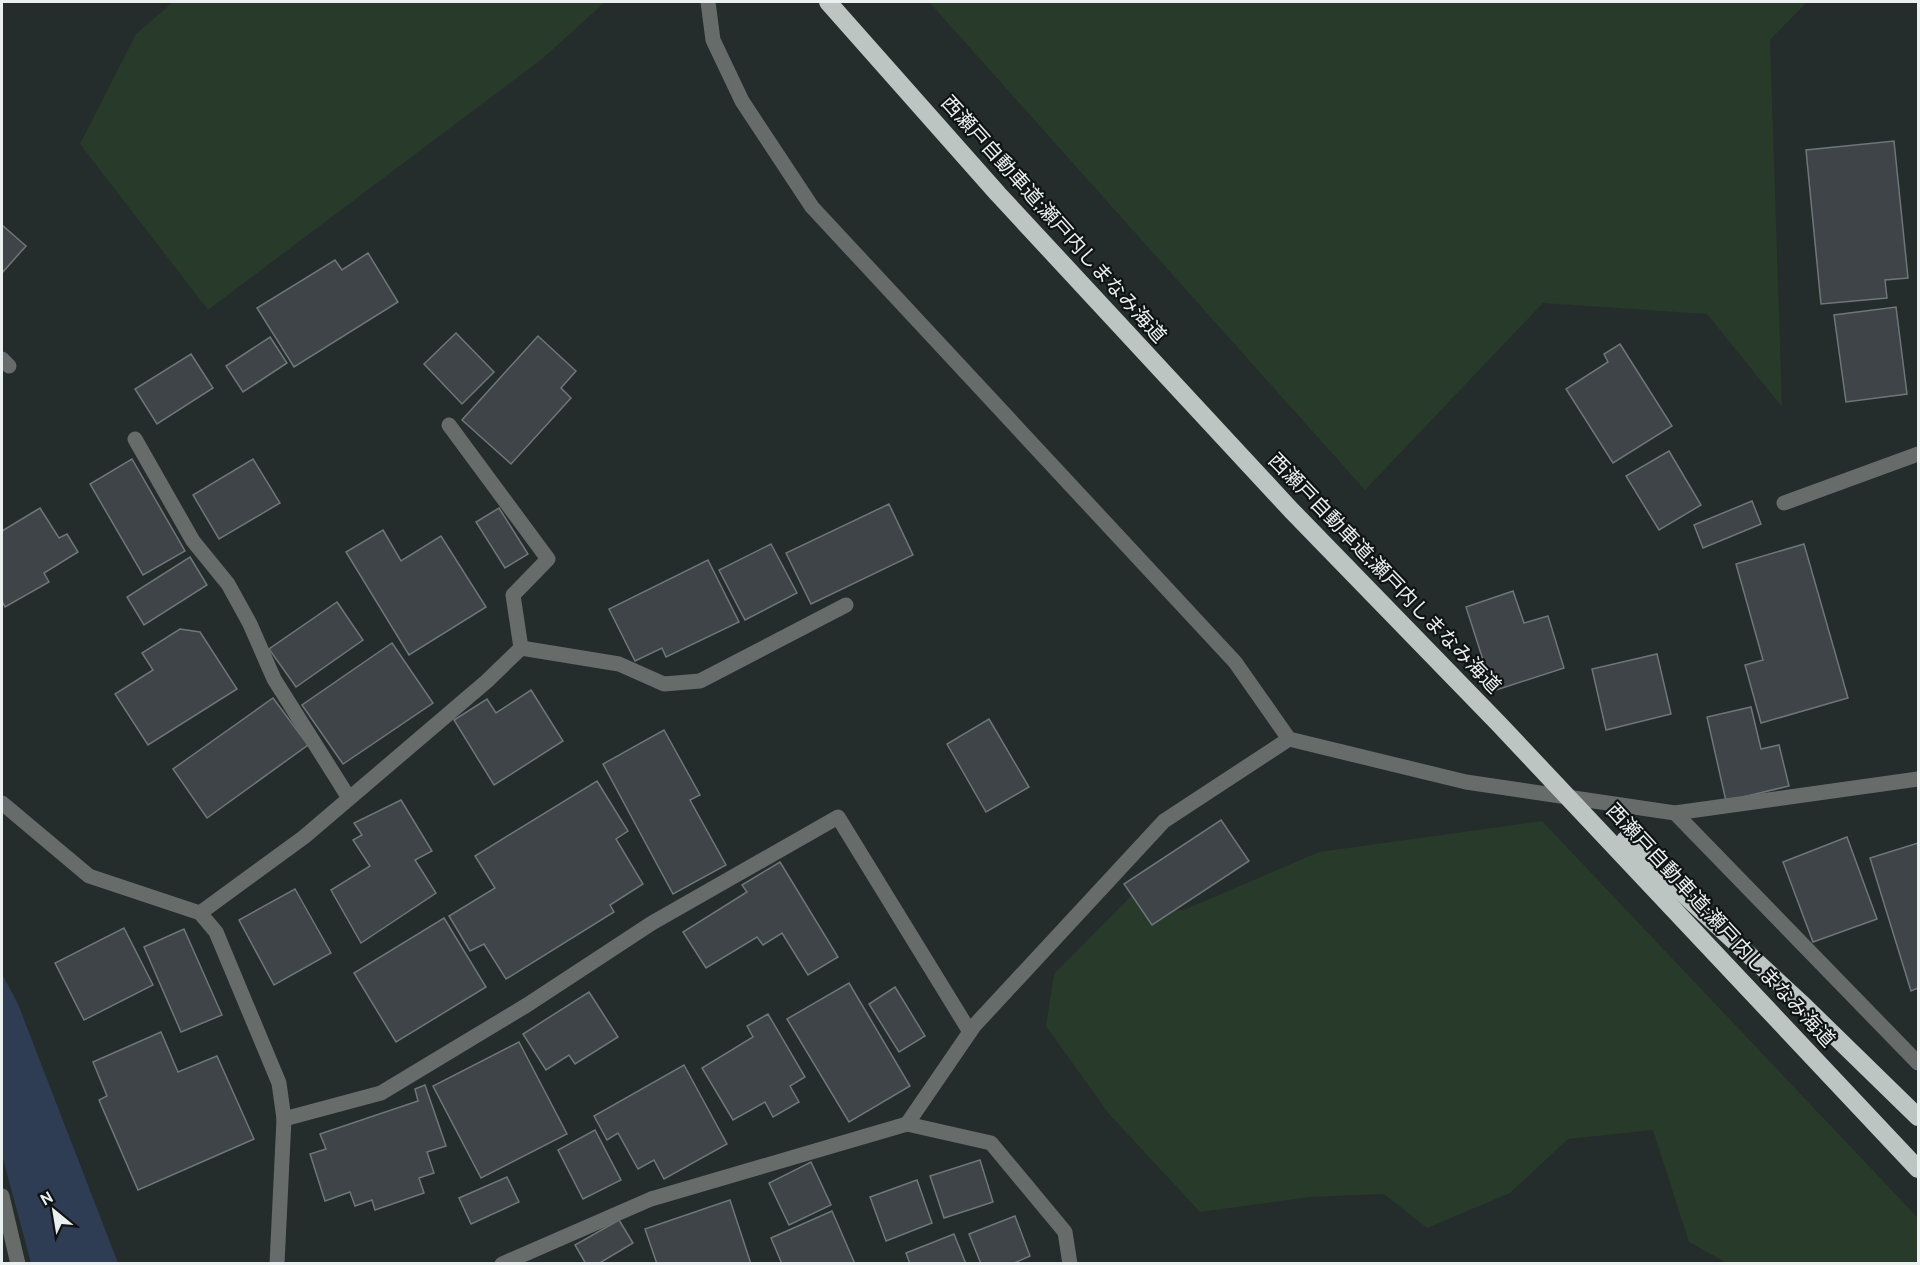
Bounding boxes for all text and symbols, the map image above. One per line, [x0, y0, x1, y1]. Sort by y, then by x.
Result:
street label: 西瀬戸自動車道;瀬戸内しまなみ海道 [937, 90, 1171, 348]
street label: 西瀬戸自動車道;瀬戸内しまなみ海道 [1264, 448, 1506, 698]
street label: 西瀬戸自動車道;瀬戸内しまなみ海道 [1602, 798, 1840, 1052]
north arrow [24, 1181, 84, 1241]
text: N [37, 1187, 56, 1209]

